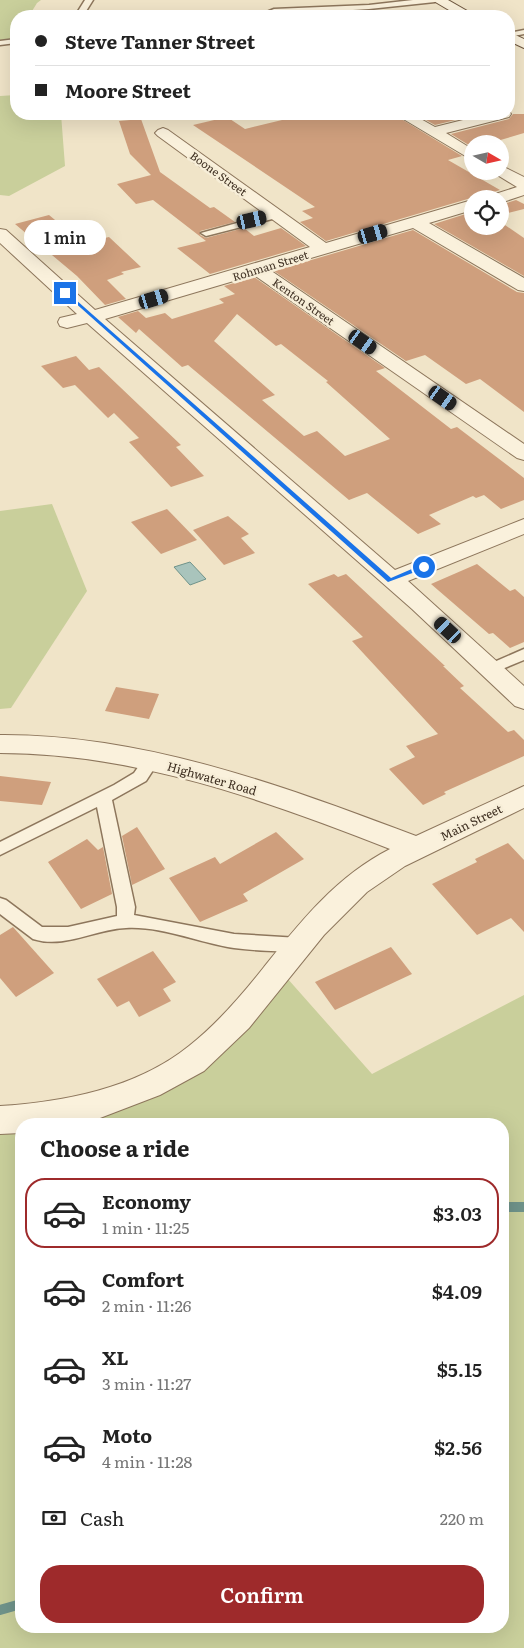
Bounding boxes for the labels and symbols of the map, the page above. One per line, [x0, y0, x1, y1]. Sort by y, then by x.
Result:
north arrow [464, 135, 509, 180]
street label: Boone Street [187, 147, 251, 199]
car [235, 209, 268, 231]
callout: 1 min [24, 220, 106, 256]
car [356, 223, 389, 245]
street label: Rohman Street [230, 246, 310, 284]
street label: Kenton Street [270, 274, 339, 329]
route end [54, 282, 76, 304]
car [137, 287, 170, 311]
car [346, 327, 379, 357]
car [426, 383, 459, 413]
route start [413, 556, 435, 578]
car [431, 614, 464, 646]
street label: Highwater Road [165, 757, 260, 800]
street label: Main Street [437, 799, 505, 845]

